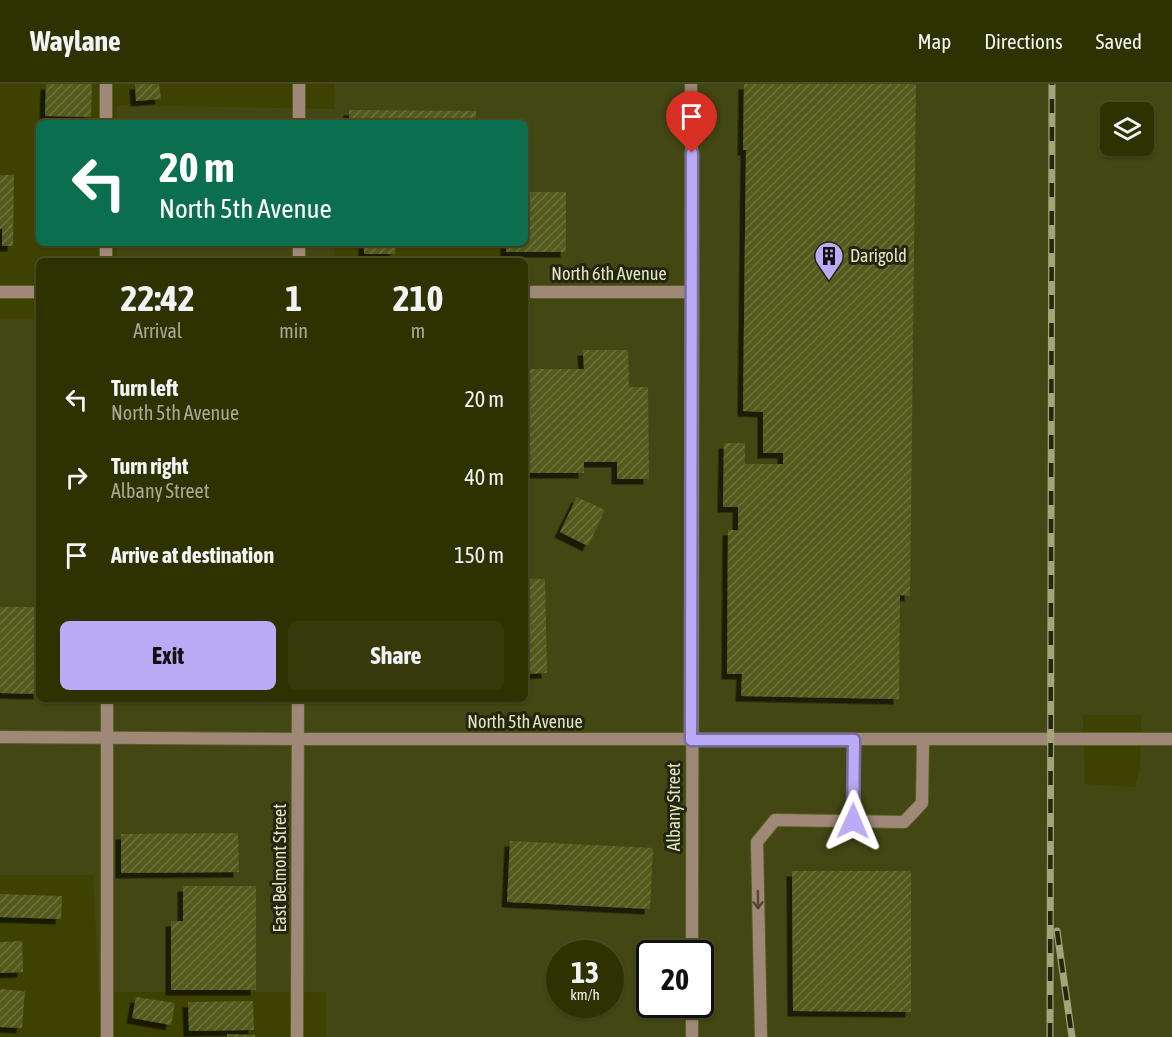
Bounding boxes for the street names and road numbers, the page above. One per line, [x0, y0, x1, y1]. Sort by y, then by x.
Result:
street label: North 6th Avenue [551, 263, 667, 284]
street label: North 5th Avenue [467, 711, 583, 732]
street label: Albany Street [663, 763, 684, 851]
street label: East Belmont Street [269, 804, 290, 932]

